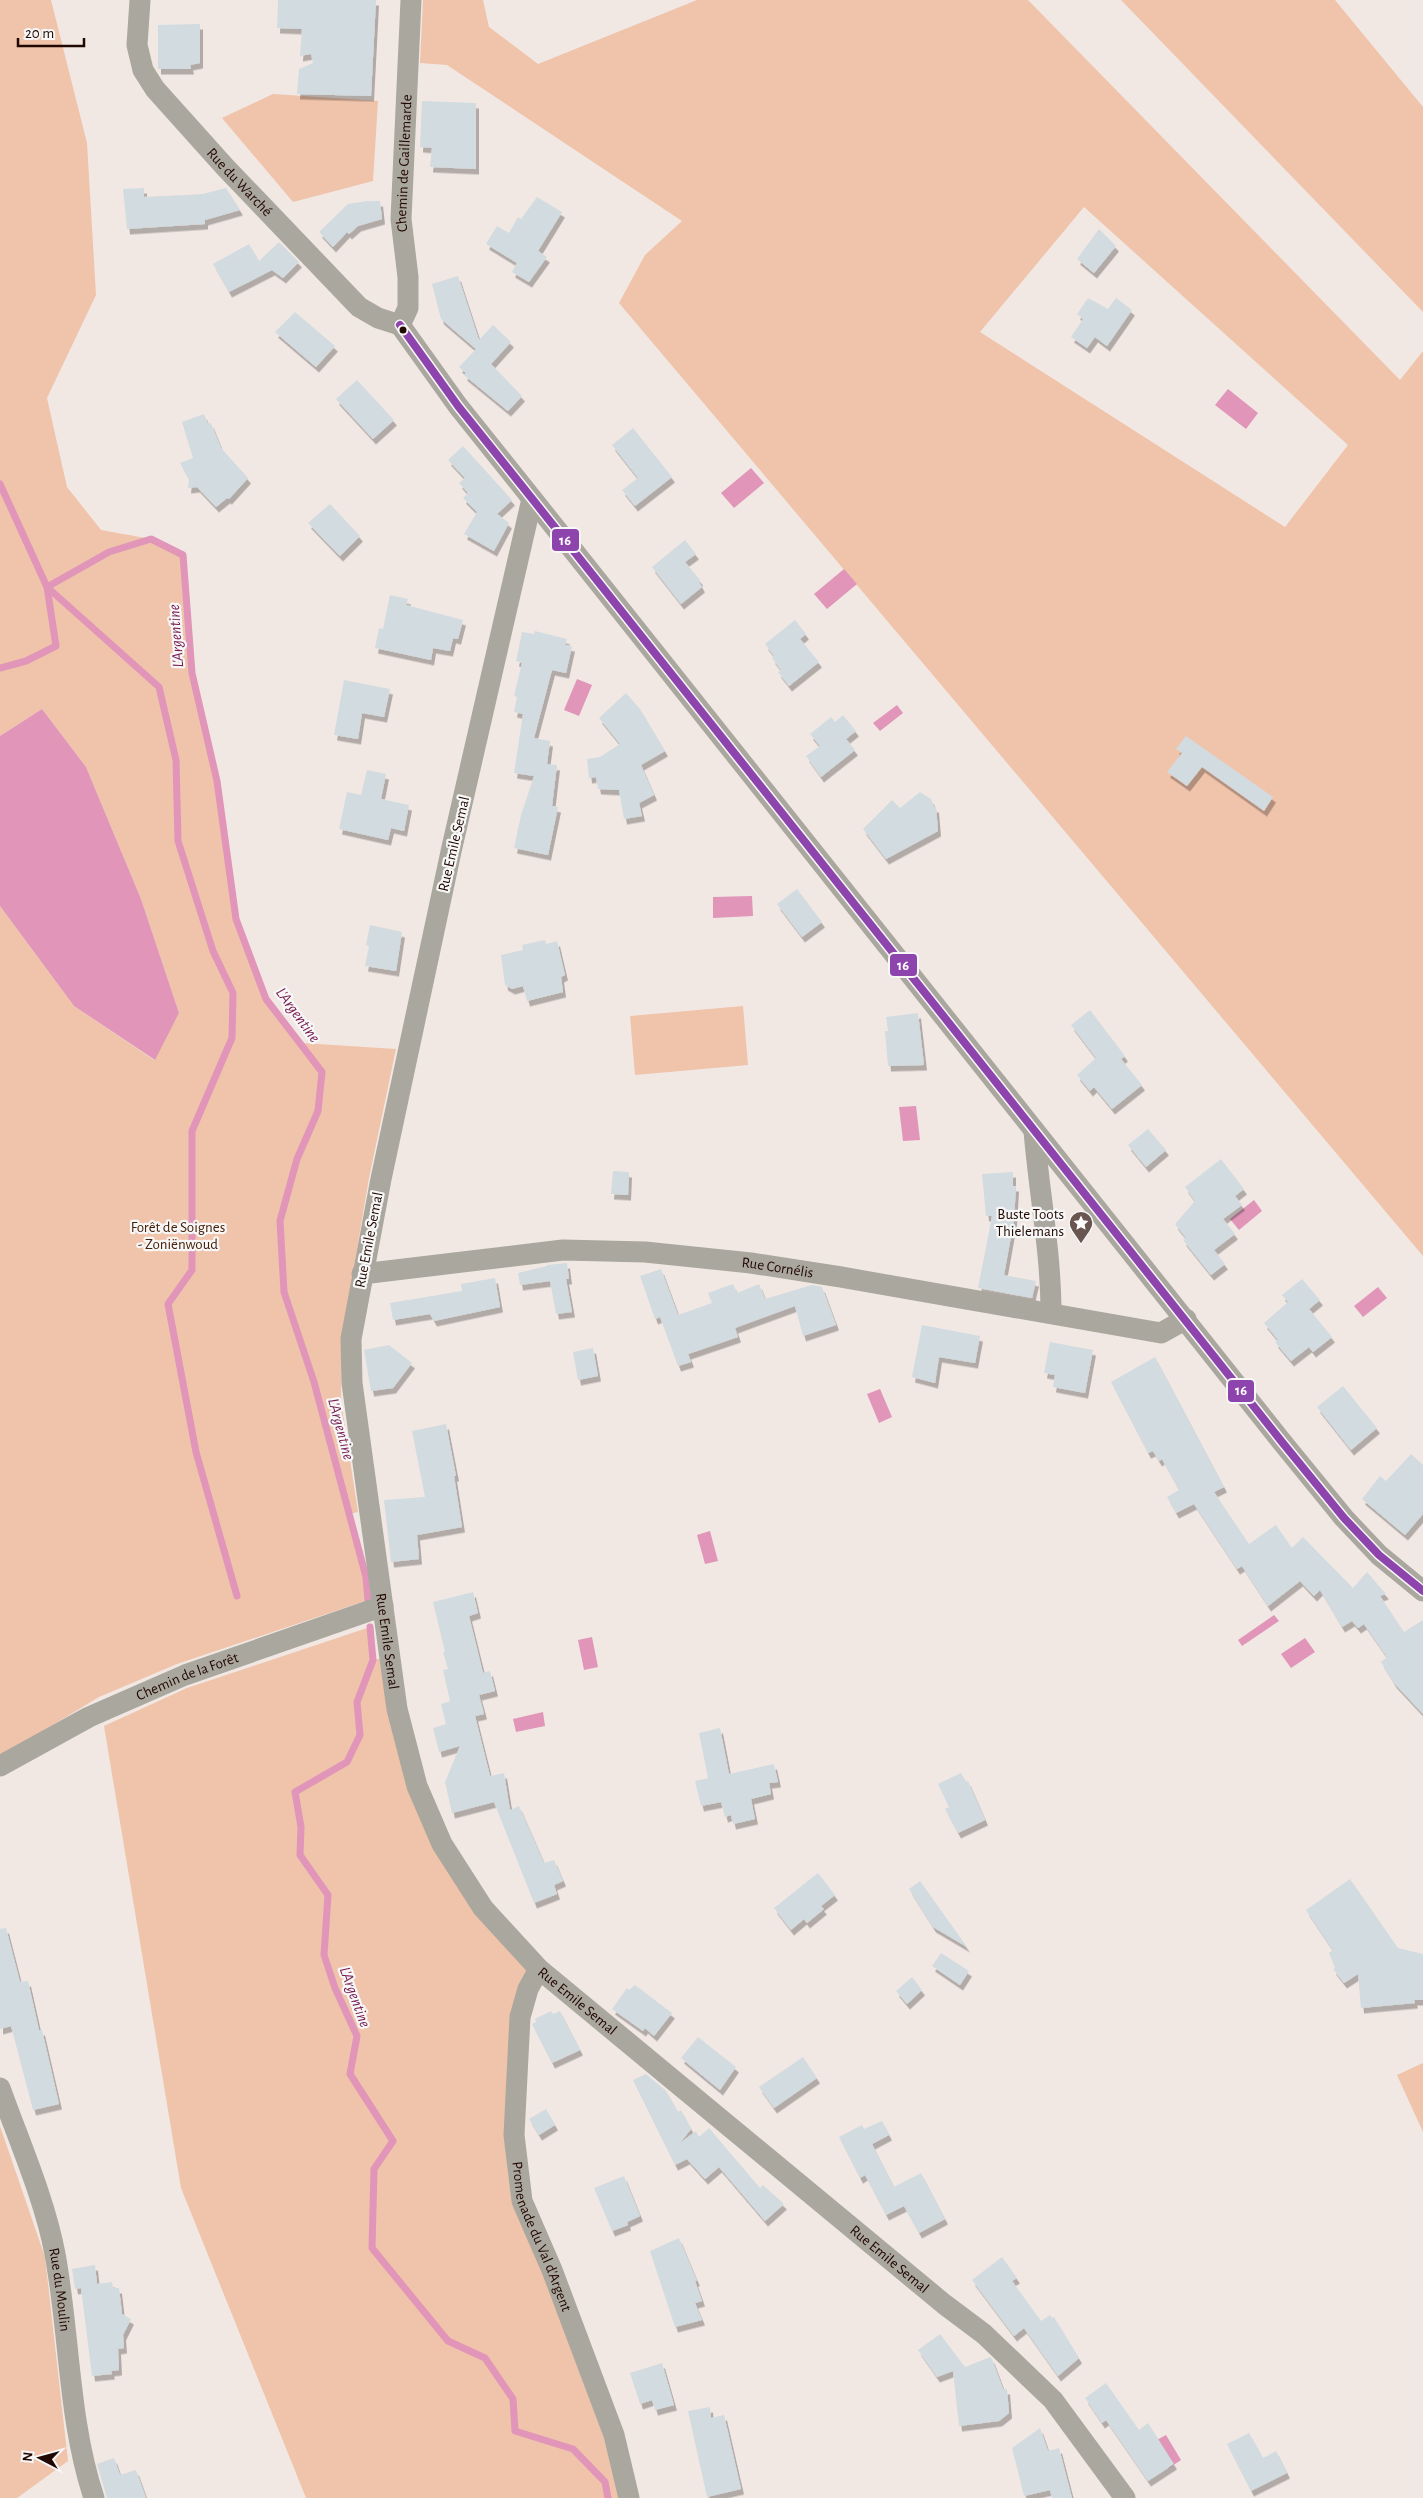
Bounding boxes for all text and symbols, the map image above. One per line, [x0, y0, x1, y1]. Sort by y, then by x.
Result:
scale bar [18, 15, 84, 47]
text: 20 m [25, 26, 54, 41]
street label: Chemin de Gaillemarde [393, 94, 414, 233]
street label: Rue du Warché [204, 145, 275, 219]
unlabelled marker [398, 325, 408, 335]
line badge: 16 [551, 528, 580, 552]
text: 16 [559, 534, 571, 548]
water label: L'Argentine [166, 604, 186, 668]
street label: Rue Emile Semal [436, 795, 472, 893]
line badge: 16 [889, 953, 918, 977]
text: 16 [897, 959, 909, 973]
water label: L'Argentine [273, 985, 323, 1045]
street label: Rue Emile Semal [352, 1191, 386, 1289]
place label: Buste Toots Thielemans [996, 1207, 1064, 1239]
place icon: Buste Toots Thielemans [1068, 1210, 1094, 1244]
park label: Forêt de Soignes - Zoniënwoud [131, 1220, 225, 1252]
street label: Rue Cornélis [741, 1255, 815, 1280]
line badge: 16 [1227, 1379, 1255, 1403]
text: 16 [1235, 1384, 1247, 1398]
water label: L'Argentine [325, 1396, 357, 1462]
street label: Rue Emile Semal [374, 1592, 402, 1690]
street label: Chemin de la Forêt [134, 1649, 240, 1703]
street label: Rue Emile Semal [535, 1964, 620, 2038]
water label: L'Argentine [337, 1965, 373, 2029]
street label: Promenade du Val d'Argent [510, 2160, 574, 2314]
street label: Rue Emile Semal [847, 2222, 932, 2296]
street label: Rue du Moulin [46, 2246, 73, 2332]
north arrow [15, 2433, 65, 2483]
text: N [21, 2451, 36, 2462]

